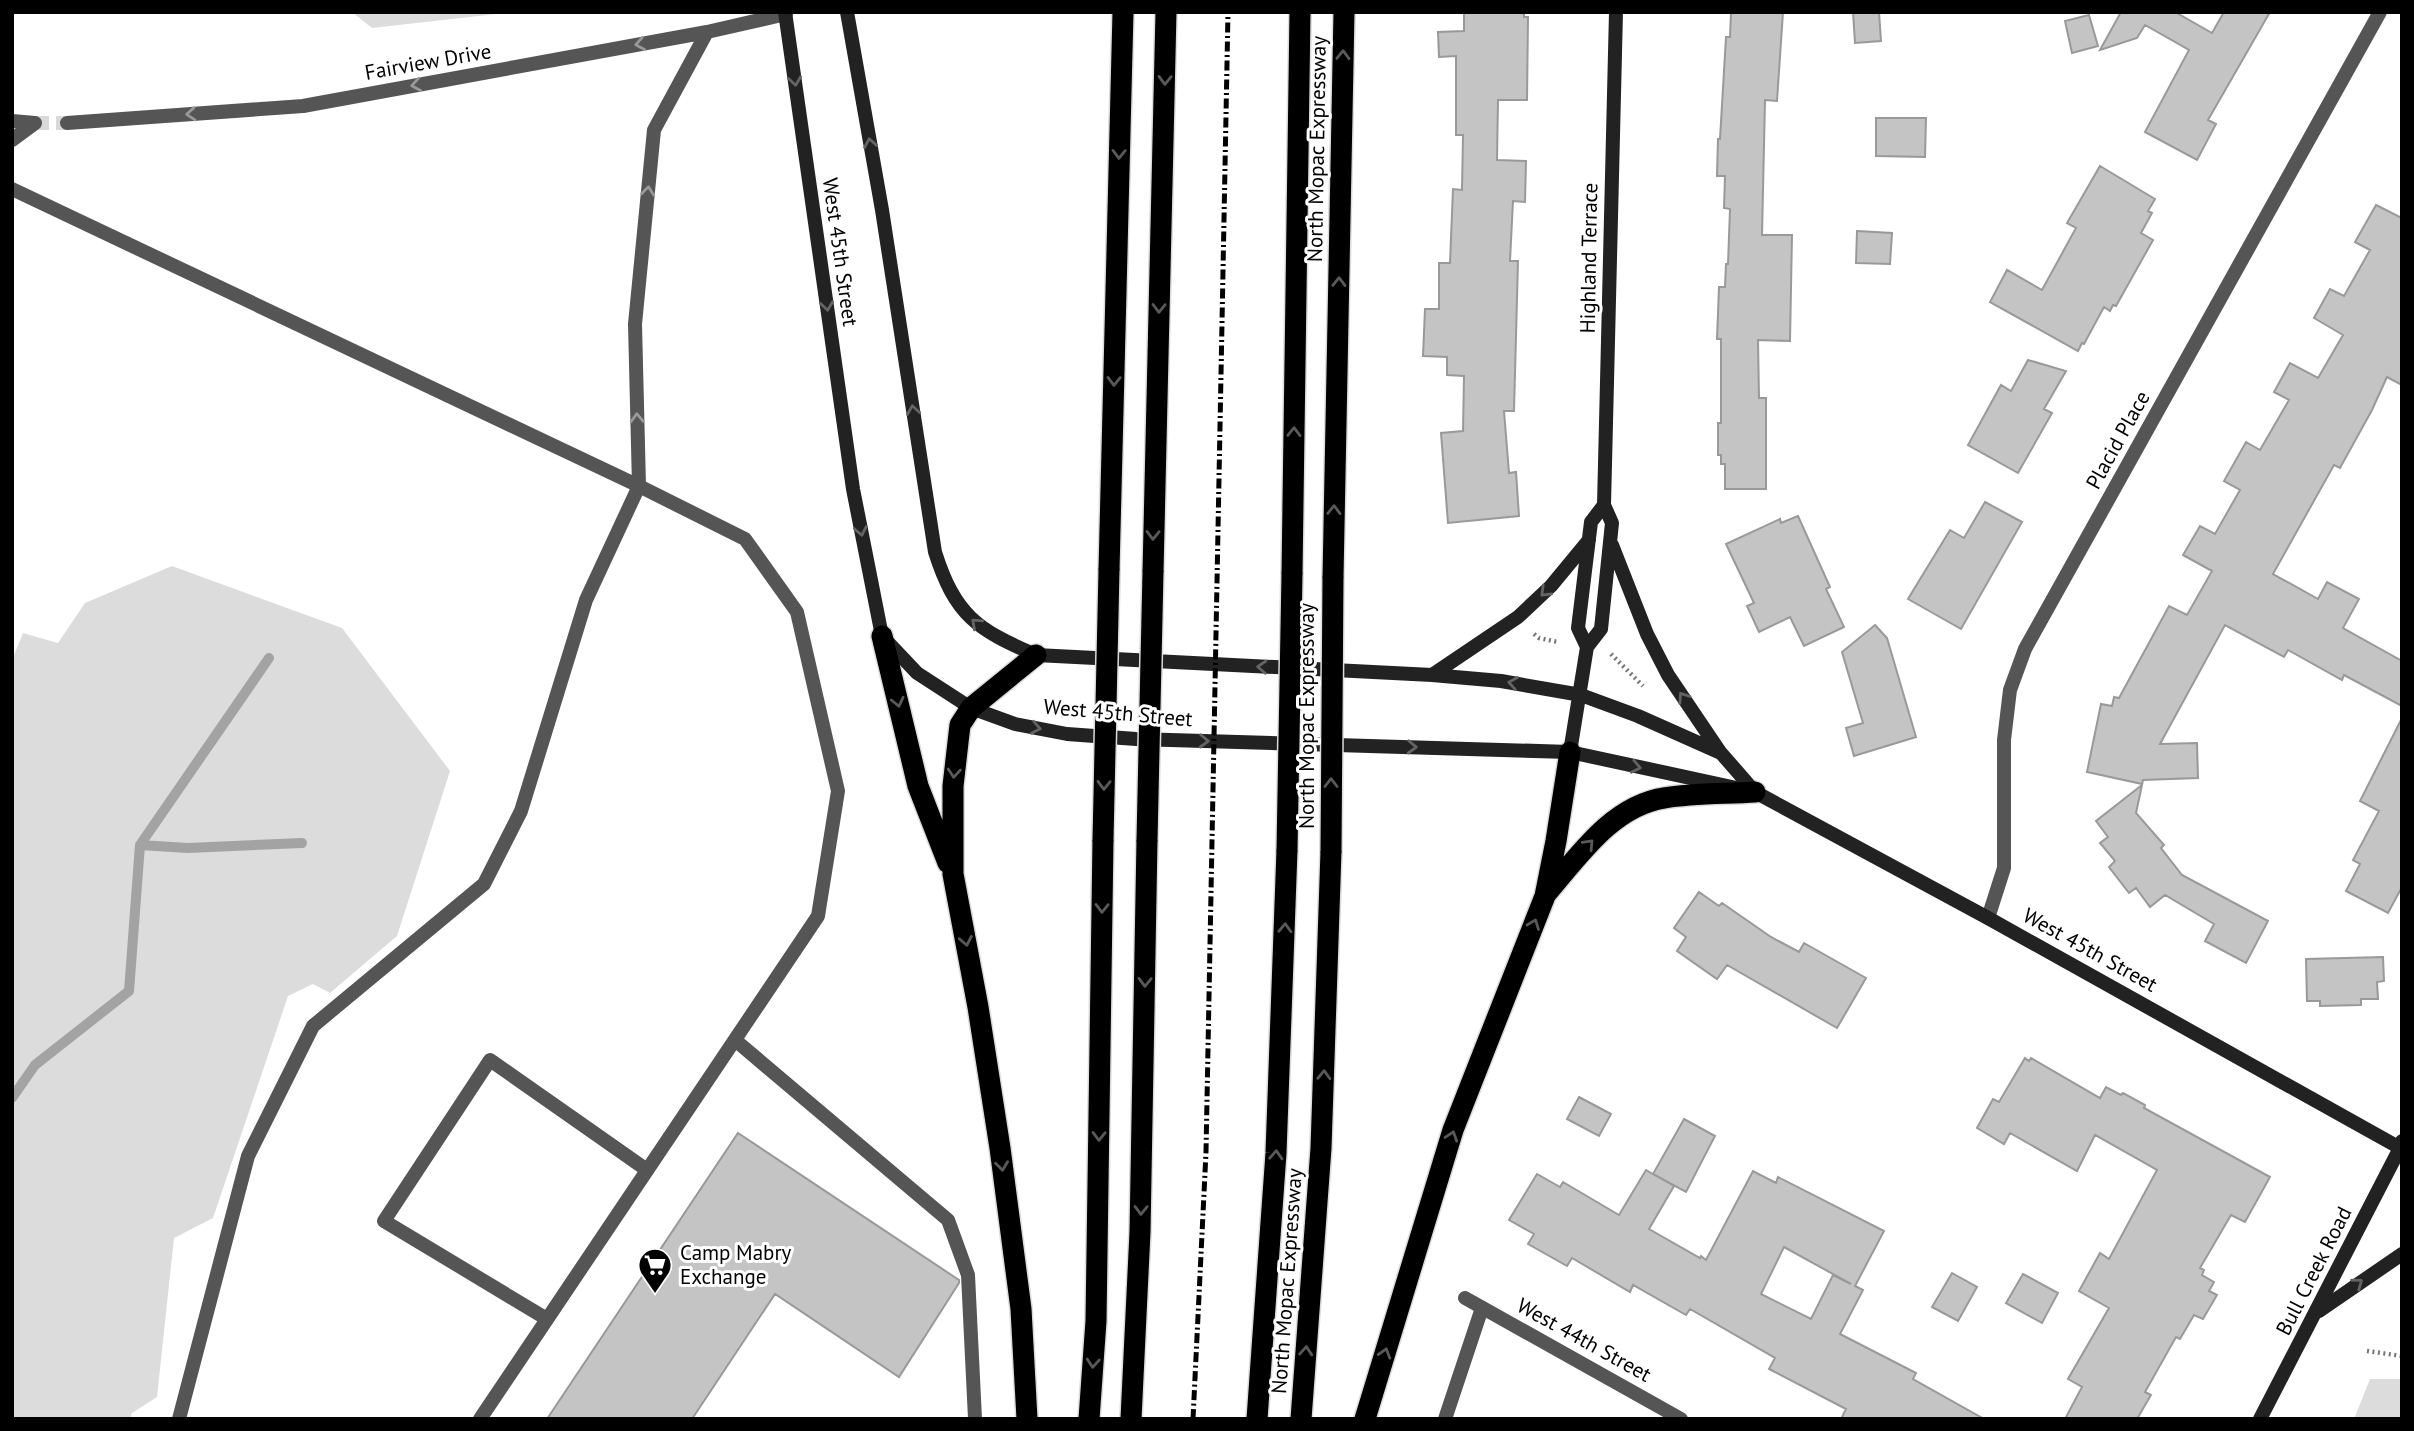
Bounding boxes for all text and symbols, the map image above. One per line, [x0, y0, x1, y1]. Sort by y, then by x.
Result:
street label: North Mopac Expressway [1301, 35, 1332, 262]
one-way arrow [634, 36, 646, 51]
street label: Fairview Drive [363, 37, 493, 86]
one-way arrow [1335, 49, 1351, 59]
one-way arrow [787, 75, 802, 87]
one-way arrow [1157, 75, 1172, 86]
one-way arrow [410, 77, 422, 92]
one-way arrow [185, 106, 196, 121]
one-way arrow [864, 137, 879, 149]
one-way arrow [1112, 149, 1127, 160]
street label: West 45th Street [817, 176, 864, 328]
street label: Highland Terrace [1574, 182, 1603, 334]
one-way arrow [640, 186, 655, 197]
one-way arrow [1331, 276, 1346, 287]
one-way arrow [819, 301, 834, 312]
one-way arrow [1151, 303, 1167, 314]
one-way arrow [1106, 376, 1121, 387]
street label: Placid Place [2080, 386, 2156, 494]
one-way arrow [906, 405, 921, 416]
one-way arrow [629, 412, 645, 423]
one-way arrow [1286, 426, 1302, 437]
one-way arrow [1326, 504, 1342, 514]
one-way arrow [853, 525, 868, 537]
one-way arrow [1146, 530, 1161, 541]
one-way arrow [1540, 583, 1553, 596]
street label: North Mopac Expressway [1293, 603, 1320, 829]
one-way arrow [972, 619, 985, 632]
one-way arrow [1256, 659, 1267, 674]
one-way arrow [1508, 677, 1520, 692]
one-way arrow [1679, 692, 1691, 705]
street label: West 45th Street [1042, 693, 1194, 732]
one-way arrow [890, 696, 904, 708]
one-way arrow [1030, 720, 1042, 735]
one-way arrow [1199, 734, 1210, 749]
one-way arrow [1406, 740, 1417, 755]
one-way arrow [1630, 758, 1642, 773]
one-way arrow [947, 768, 962, 779]
one-way arrow [1323, 777, 1339, 788]
one-way arrow [1097, 780, 1112, 791]
one-way arrow [1581, 839, 1593, 852]
street label: West 45th Street [2018, 902, 2162, 998]
one-way arrow [1094, 903, 1110, 914]
one-way arrow [1525, 918, 1539, 930]
one-way arrow [1277, 922, 1292, 933]
one-way arrow [958, 935, 973, 947]
one-way arrow [1137, 977, 1152, 988]
one-way arrow [1316, 1069, 1331, 1080]
one-way arrow [1444, 1130, 1458, 1143]
one-way arrow [1091, 1131, 1107, 1141]
one-way arrow [1268, 1149, 1283, 1160]
one-way arrow [995, 1160, 1010, 1172]
street label: North Mopac Expressway [1265, 1167, 1308, 1395]
street label: Bull Creek Road [2270, 1202, 2358, 1340]
one-way arrow [1133, 1204, 1148, 1215]
place label: Camp Mabry Exchange [680, 1239, 792, 1290]
supermarket icon: Camp Mabry Exchange [636, 1246, 674, 1295]
one-way arrow [2350, 1279, 2363, 1291]
street label: West 44th Street [1512, 1292, 1656, 1388]
one-way arrow [1298, 1345, 1313, 1356]
one-way arrow [1377, 1348, 1391, 1360]
one-way arrow [1086, 1358, 1101, 1369]

